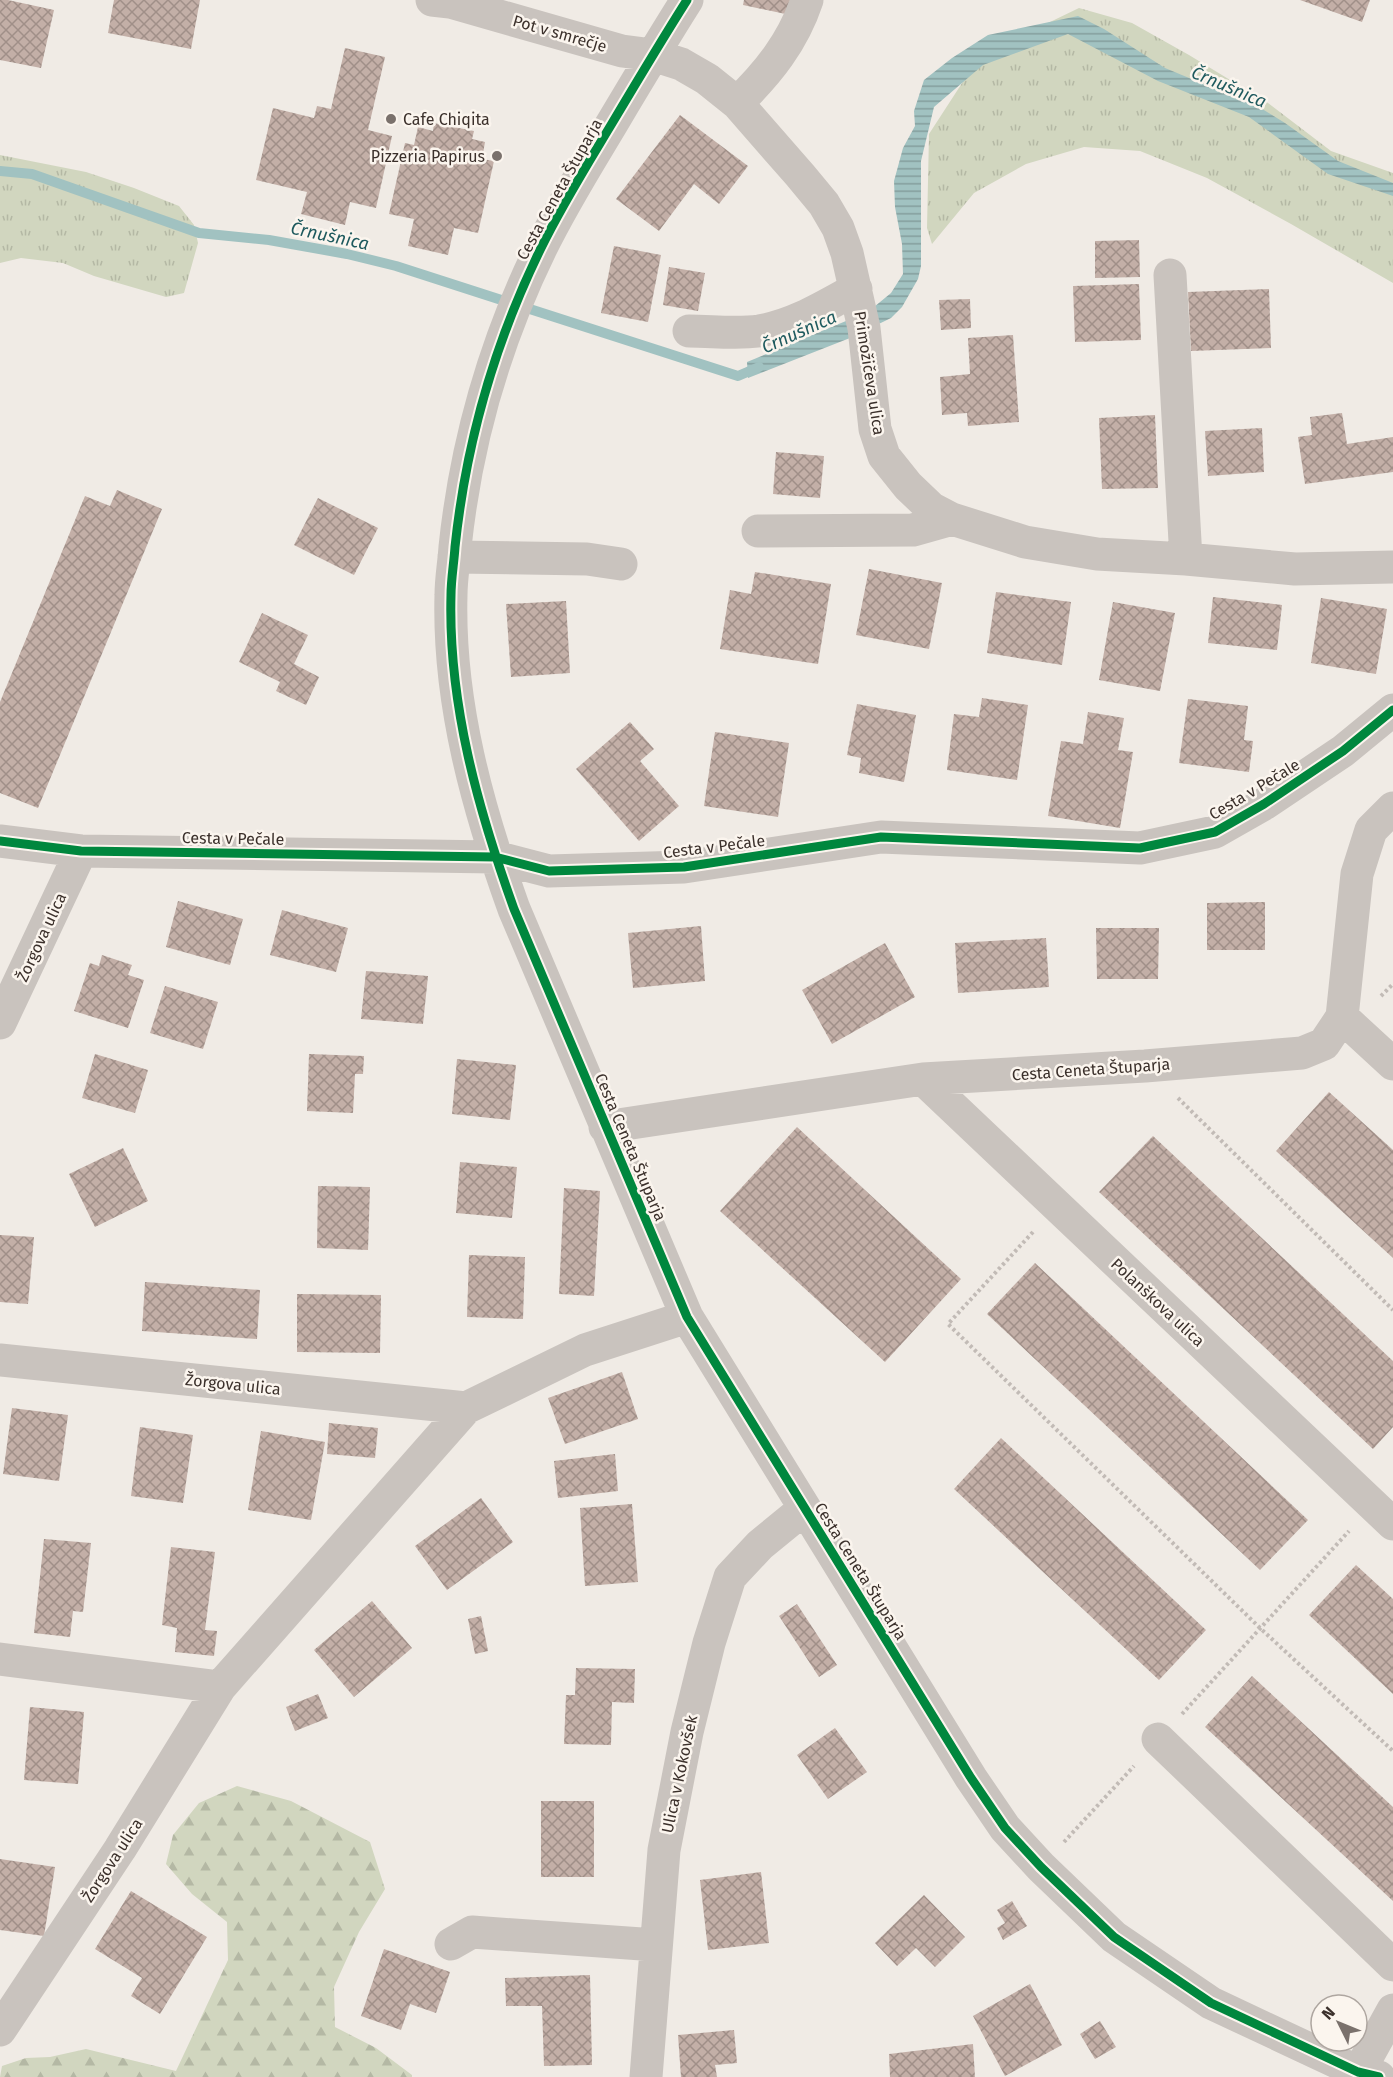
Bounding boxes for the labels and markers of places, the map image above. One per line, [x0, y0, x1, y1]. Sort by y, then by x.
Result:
place label: Cafe Chiqita [403, 110, 490, 129]
marker: Cafe Chiqita [384, 112, 398, 126]
place label: Pizzeria Papirus [371, 147, 485, 166]
marker: Pizzeria Papirus [490, 149, 504, 163]

